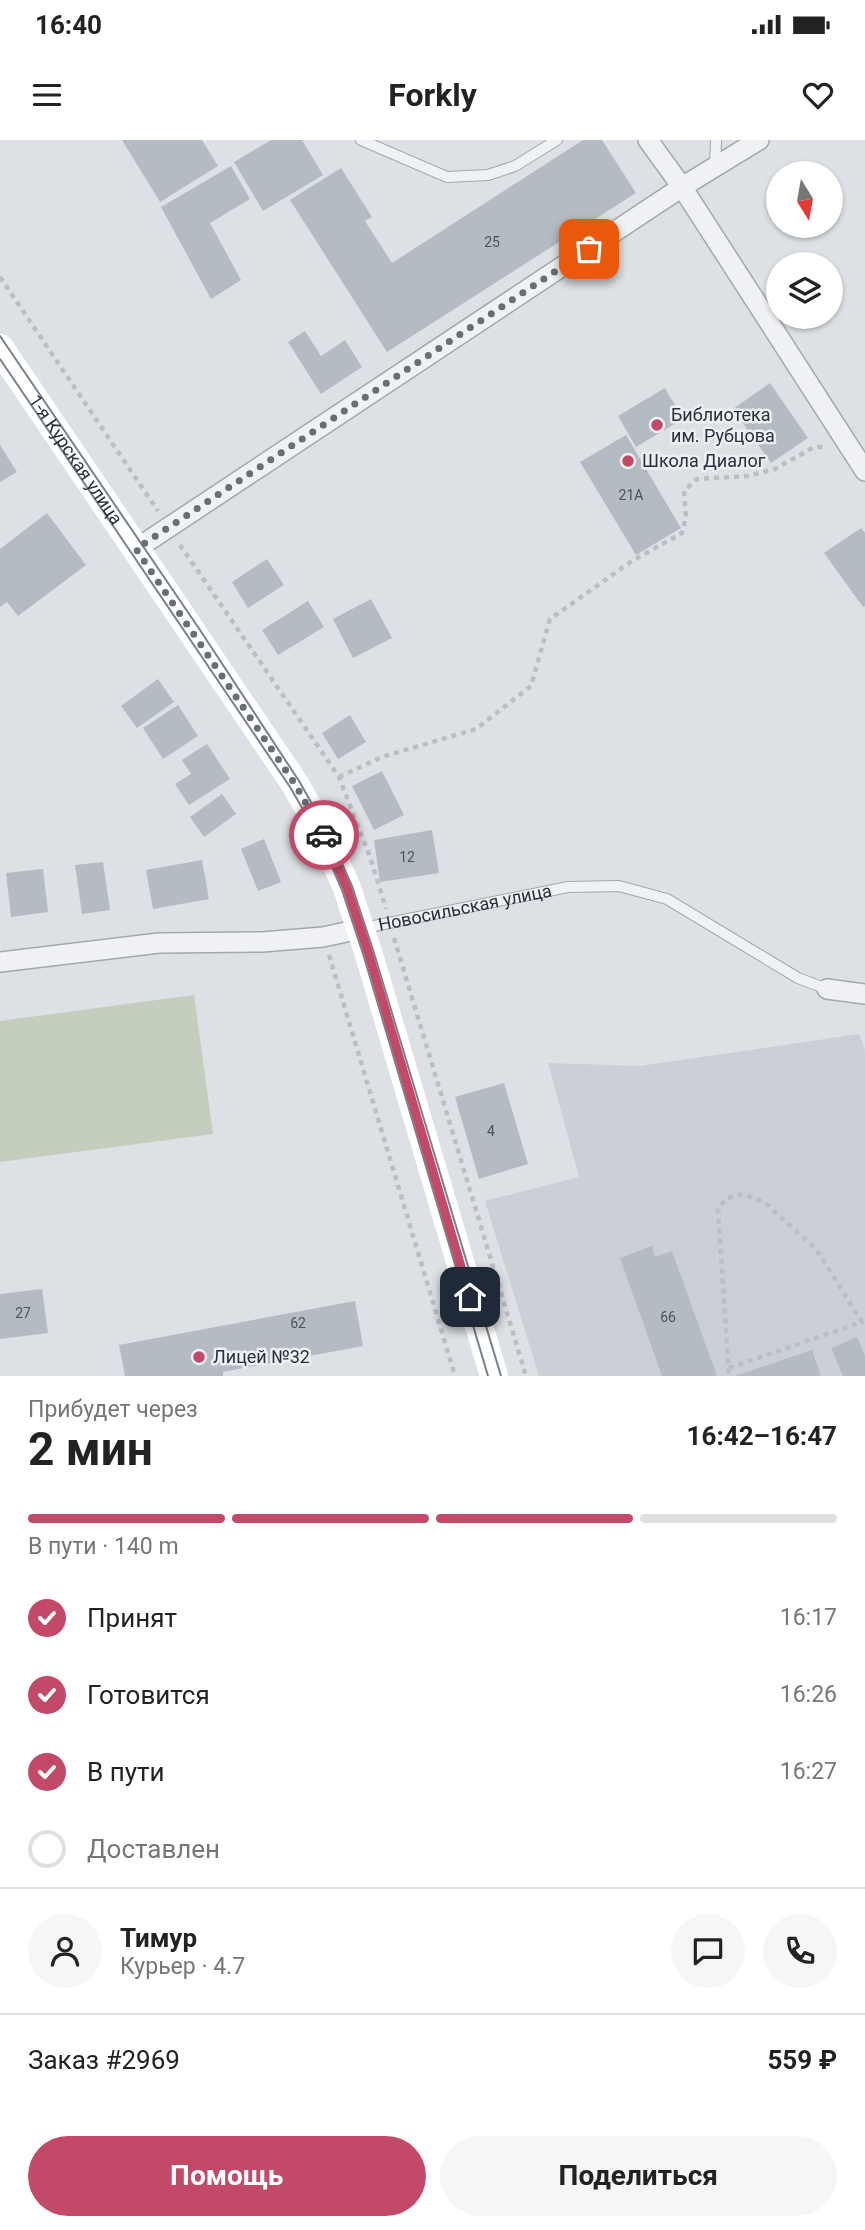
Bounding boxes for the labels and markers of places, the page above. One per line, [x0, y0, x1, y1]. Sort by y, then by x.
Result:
pin [559, 219, 619, 279]
place label: Библиотека им. Рубцова [671, 404, 775, 446]
marker: Библиотека им. Рубцова [649, 417, 665, 433]
place label: Школа Диалог [642, 450, 766, 471]
marker: Школа Диалог [620, 453, 636, 469]
pin [440, 1267, 500, 1327]
place label: Лицей №32 [213, 1346, 310, 1367]
marker: Лицей №32 [191, 1349, 207, 1365]

